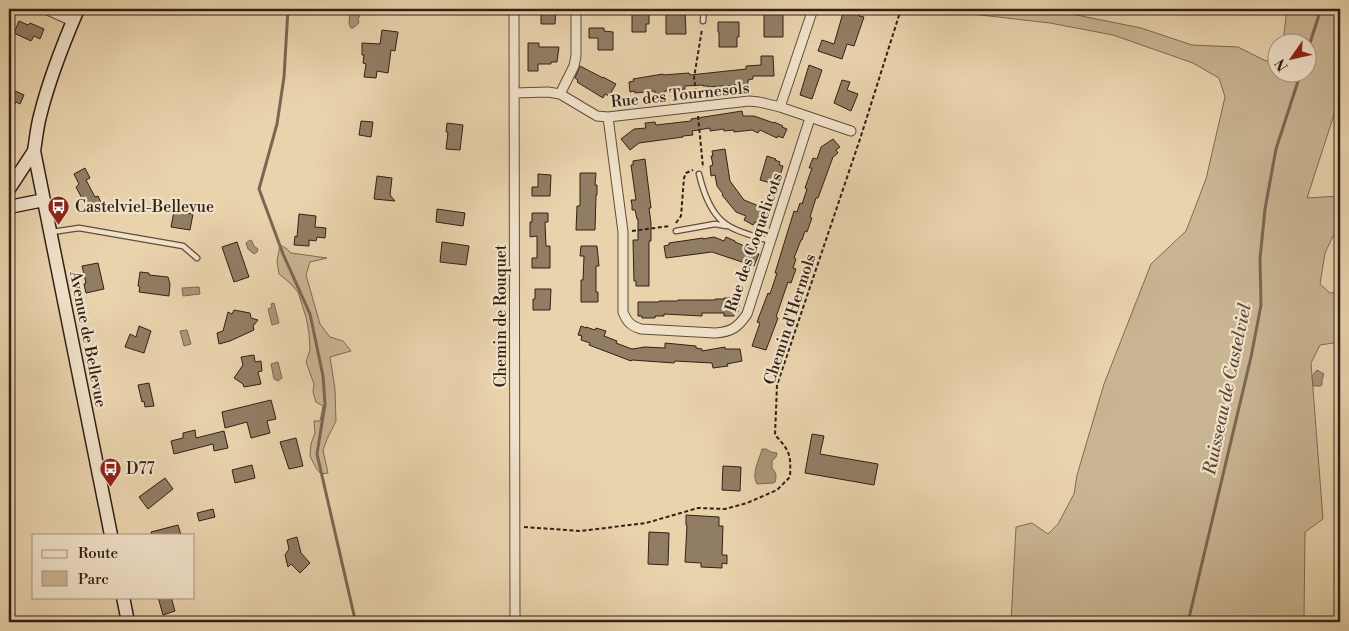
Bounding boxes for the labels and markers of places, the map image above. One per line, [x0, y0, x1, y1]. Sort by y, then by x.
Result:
bus stop icon: Castelviel-Bellevue [47, 194, 71, 225]
place label: Castelviel-Bellevue [75, 197, 214, 217]
bus stop icon: D77 [98, 456, 122, 487]
place label: D77 [126, 459, 155, 479]

